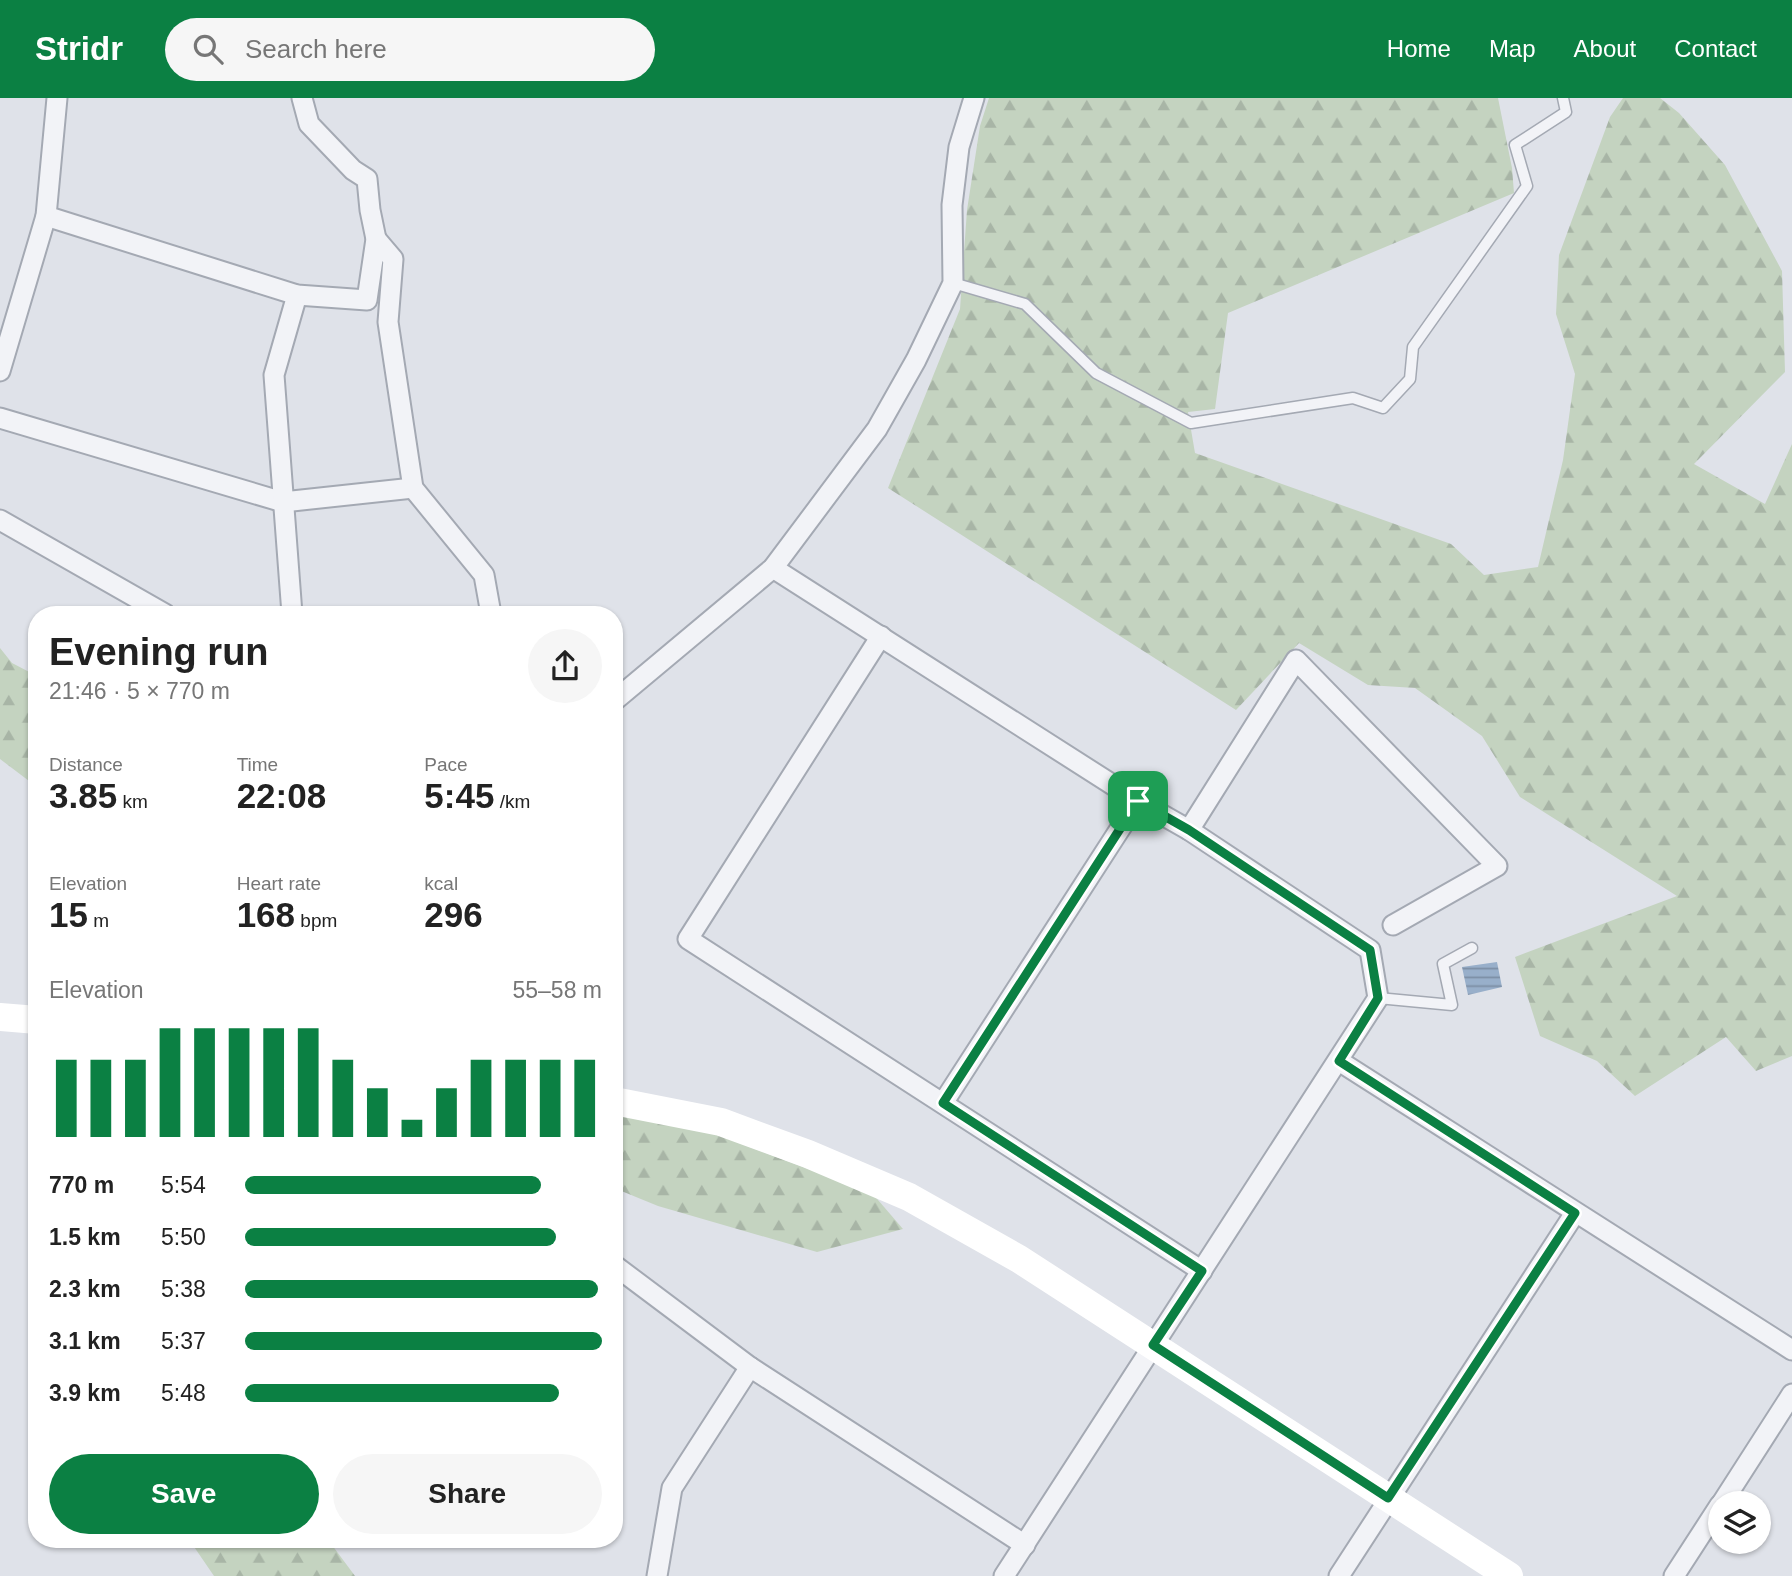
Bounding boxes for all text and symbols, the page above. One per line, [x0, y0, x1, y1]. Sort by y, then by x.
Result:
search box [165, 18, 655, 81]
text: Stridr [35, 30, 123, 67]
icon: search [189, 30, 227, 68]
text: Search here [245, 34, 387, 64]
text: Home [1387, 35, 1451, 62]
text: Map [1489, 35, 1536, 62]
text: About [1574, 35, 1636, 62]
text: Contact [1674, 35, 1757, 62]
button: share [528, 629, 602, 703]
text: Evening run [49, 631, 269, 673]
text: 21:46 · 5 × 770 m [49, 678, 230, 704]
text: Distance [49, 754, 123, 775]
text: Time [237, 754, 278, 775]
text: Pace [424, 754, 468, 775]
pin [1108, 771, 1168, 831]
text: 3.85 [49, 776, 117, 815]
text: 22:08 [237, 776, 326, 815]
text: 5:45 [424, 776, 494, 815]
icon: arrive [1119, 782, 1157, 820]
text: km [117, 791, 148, 812]
text: /km [494, 791, 530, 812]
text: Elevation [49, 873, 127, 894]
text: Heart rate [237, 873, 321, 894]
text: kcal [424, 873, 458, 894]
text: 15 [49, 895, 88, 934]
text: 168 [237, 895, 295, 934]
text: 296 [424, 895, 483, 934]
text: m [88, 910, 109, 931]
text: bpm [295, 910, 337, 931]
text: Elevation [49, 977, 144, 1003]
text: 55–58 m [512, 977, 602, 1003]
text: 770 m [49, 1172, 114, 1198]
text: 5:54 [161, 1172, 206, 1198]
text: 1.5 km [49, 1224, 121, 1250]
text: 5:50 [161, 1224, 206, 1250]
text: 2.3 km [49, 1276, 121, 1302]
text: 5:38 [161, 1276, 206, 1302]
text: 3.1 km [49, 1328, 121, 1354]
text: 5:37 [161, 1328, 206, 1354]
text: 3.9 km [49, 1380, 121, 1406]
text: 5:48 [161, 1380, 206, 1406]
button: Save [49, 1454, 319, 1534]
button: Share [333, 1454, 602, 1534]
map controls [1708, 1491, 1771, 1554]
button: layers [1708, 1491, 1771, 1554]

